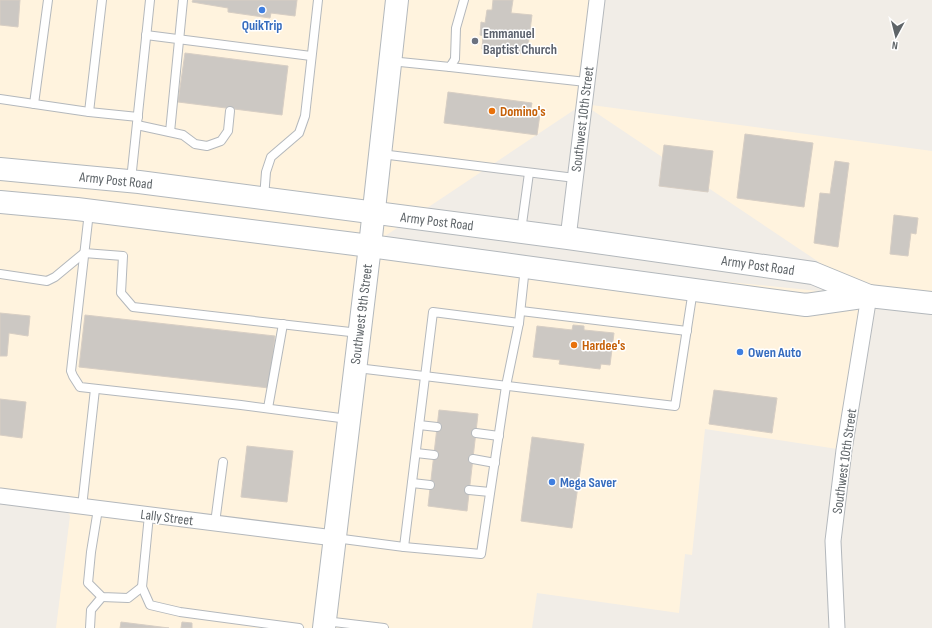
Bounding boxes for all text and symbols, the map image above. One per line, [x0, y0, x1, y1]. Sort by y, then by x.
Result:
marker: QuikTrip [257, 5, 267, 15]
north arrow [876, 16, 916, 56]
place label: QuikTrip [242, 17, 282, 34]
place label: Emmanuel Baptist Church [483, 25, 557, 58]
marker: Emmanuel Baptist Church [470, 36, 480, 46]
text: N [891, 39, 899, 52]
street label: Southwest 10th Street [568, 65, 597, 173]
place label: Domino's [500, 103, 546, 120]
marker: Domino's [487, 106, 497, 116]
street label: Army Post Road [78, 168, 154, 193]
street label: Army Post Road [398, 208, 475, 234]
street label: Army Post Road [719, 252, 796, 279]
street label: Southwest 9th Street [347, 263, 376, 365]
place label: Hardee's [582, 337, 625, 354]
marker: Hardee's [569, 340, 579, 350]
place label: Owen Auto [748, 344, 801, 361]
marker: Owen Auto [735, 347, 745, 357]
street label: Southwest 10th Street [829, 407, 860, 515]
place label: Mega Saver [560, 474, 617, 491]
marker: Mega Saver [547, 477, 557, 487]
street label: Lally Street [140, 506, 194, 529]

